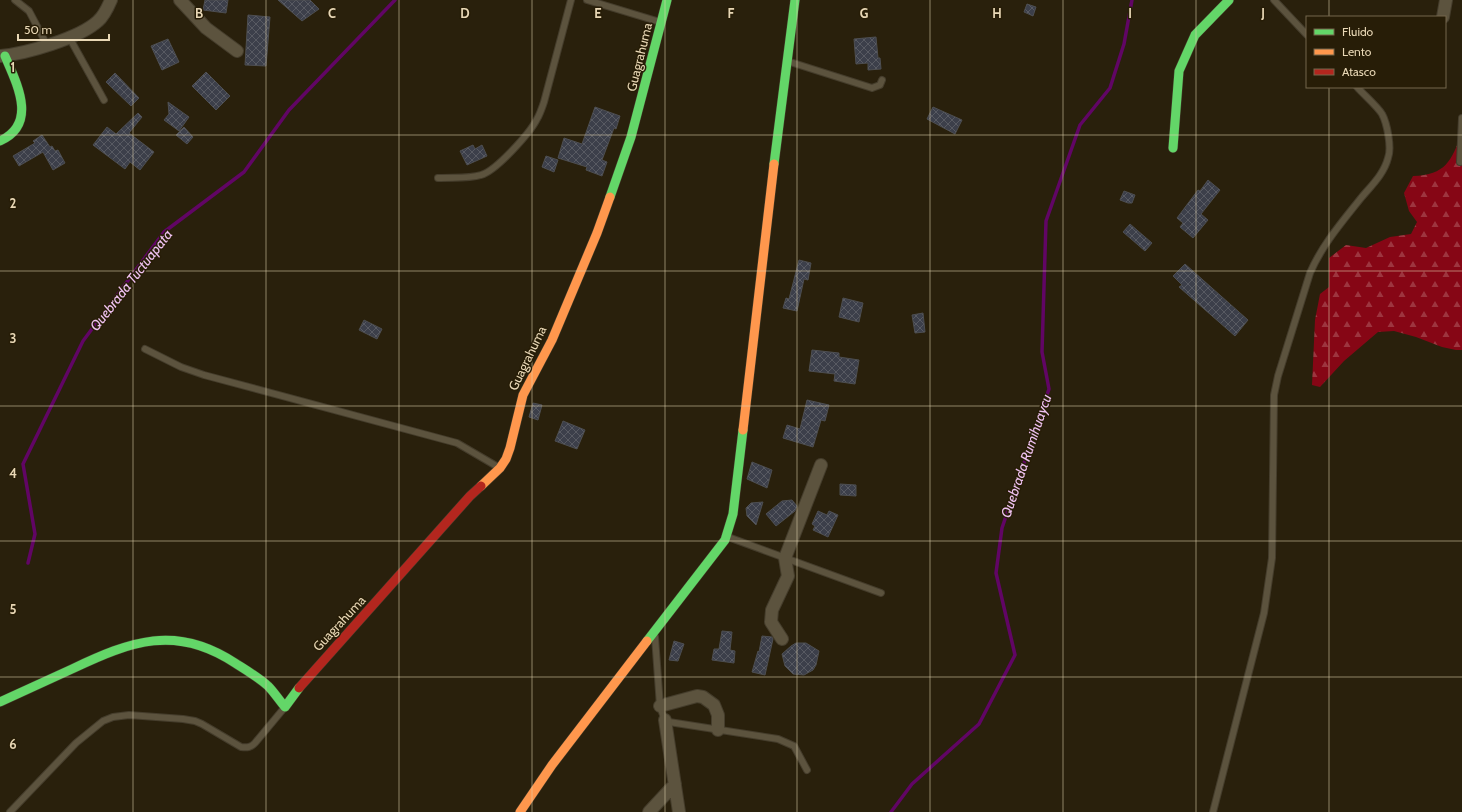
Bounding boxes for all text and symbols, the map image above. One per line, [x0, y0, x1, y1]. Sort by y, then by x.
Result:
text: B [195, 5, 203, 21]
text: C [328, 5, 336, 21]
text: D [460, 5, 470, 21]
text: E [594, 5, 602, 21]
text: F [728, 5, 735, 21]
text: G [860, 5, 869, 21]
text: H [992, 5, 1002, 21]
text: I [1128, 5, 1132, 21]
text: J [1260, 5, 1265, 21]
scale bar [18, 16, 109, 42]
legend [1306, 16, 1446, 88]
street label: Guagrahuma [623, 20, 655, 93]
text: 50 m [24, 22, 52, 37]
text: Fluido [1342, 24, 1374, 39]
text: Lento [1342, 44, 1372, 59]
text: 1 [11, 59, 15, 75]
text: Atasco [1342, 64, 1376, 79]
text: 2 [10, 195, 17, 211]
water label: Quebrada Tuctuapata [86, 226, 176, 334]
street label: Guagrahuma [504, 322, 550, 393]
text: 3 [9, 330, 17, 346]
water label: Quebrada Rumihuaycu [996, 392, 1056, 520]
text: 4 [9, 465, 17, 481]
street label: Guagrahuma [309, 591, 369, 654]
text: 5 [10, 601, 17, 617]
text: 6 [9, 736, 17, 752]

